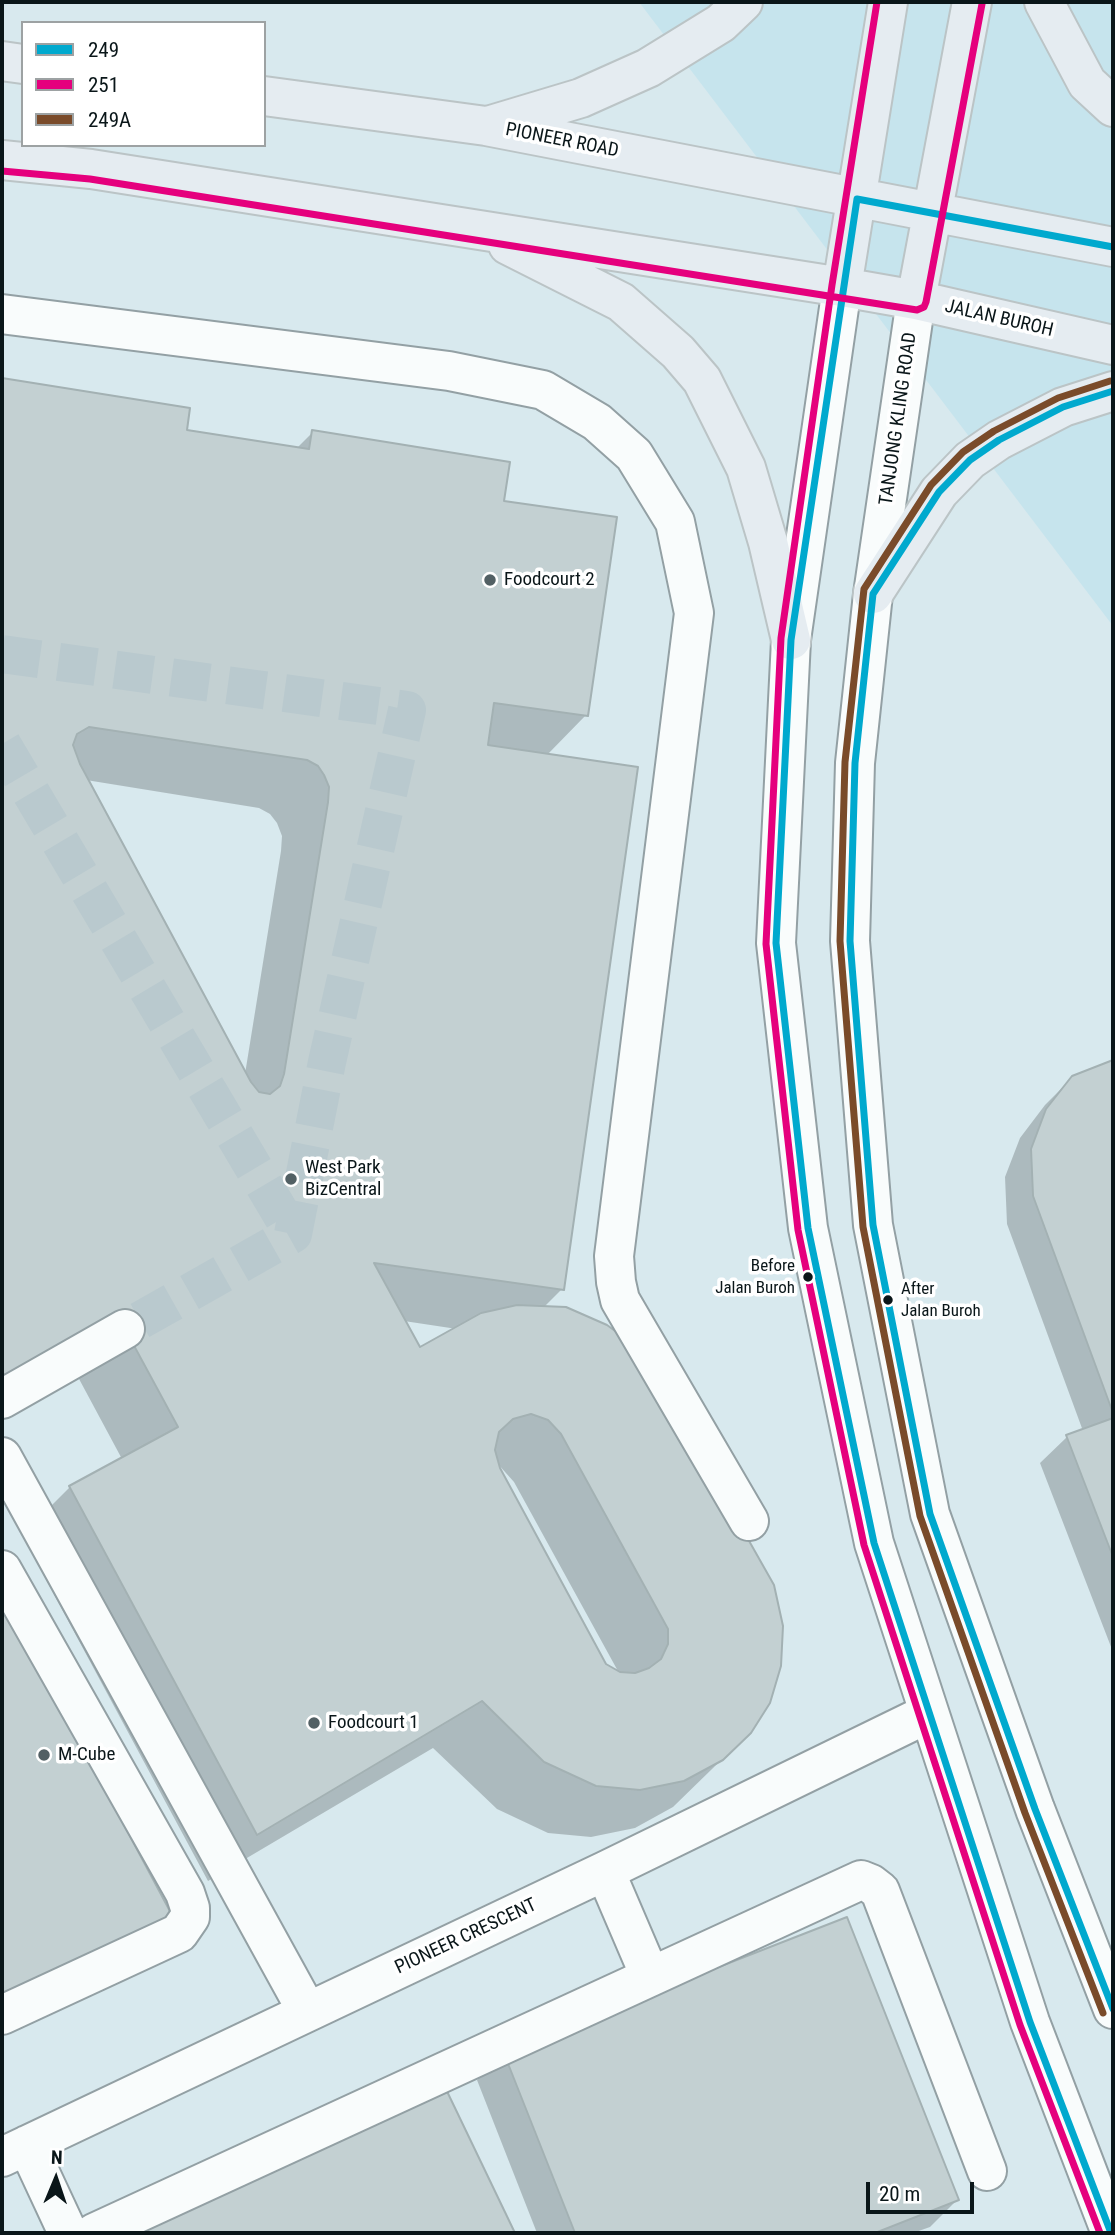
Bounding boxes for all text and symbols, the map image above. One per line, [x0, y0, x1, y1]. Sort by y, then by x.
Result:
legend [21, 21, 266, 147]
text: 249 [88, 38, 119, 62]
text: 251 [88, 73, 119, 97]
text: 249A [88, 108, 131, 132]
street label: PIONEER ROAD [503, 119, 621, 163]
street label: JALAN BUROH [943, 295, 1055, 343]
street label: TANJONG KLING ROAD [876, 331, 922, 507]
place label: Foodcourt 2 [504, 569, 595, 591]
marker: Foodcourt 2 [482, 572, 498, 588]
place label: West Park BizCentral [305, 1157, 381, 1201]
marker: West Park BizCentral [283, 1171, 299, 1187]
place label: Before Jalan Buroh [715, 1257, 795, 1297]
marker: Before Jalan Buroh [801, 1270, 815, 1284]
place label: After Jalan Buroh [901, 1280, 981, 1320]
marker: After Jalan Buroh [881, 1293, 895, 1307]
place label: Foodcourt 1 [328, 1712, 419, 1734]
marker: Foodcourt 1 [306, 1715, 322, 1731]
place label: M-Cube [58, 1744, 115, 1766]
marker: M-Cube [36, 1747, 52, 1763]
street label: PIONEER CRESCENT [392, 1894, 540, 1980]
north arrow [21, 2144, 91, 2214]
text: N [51, 2146, 63, 2169]
scale bar [870, 2168, 978, 2212]
text: 20 m [879, 2182, 920, 2206]

